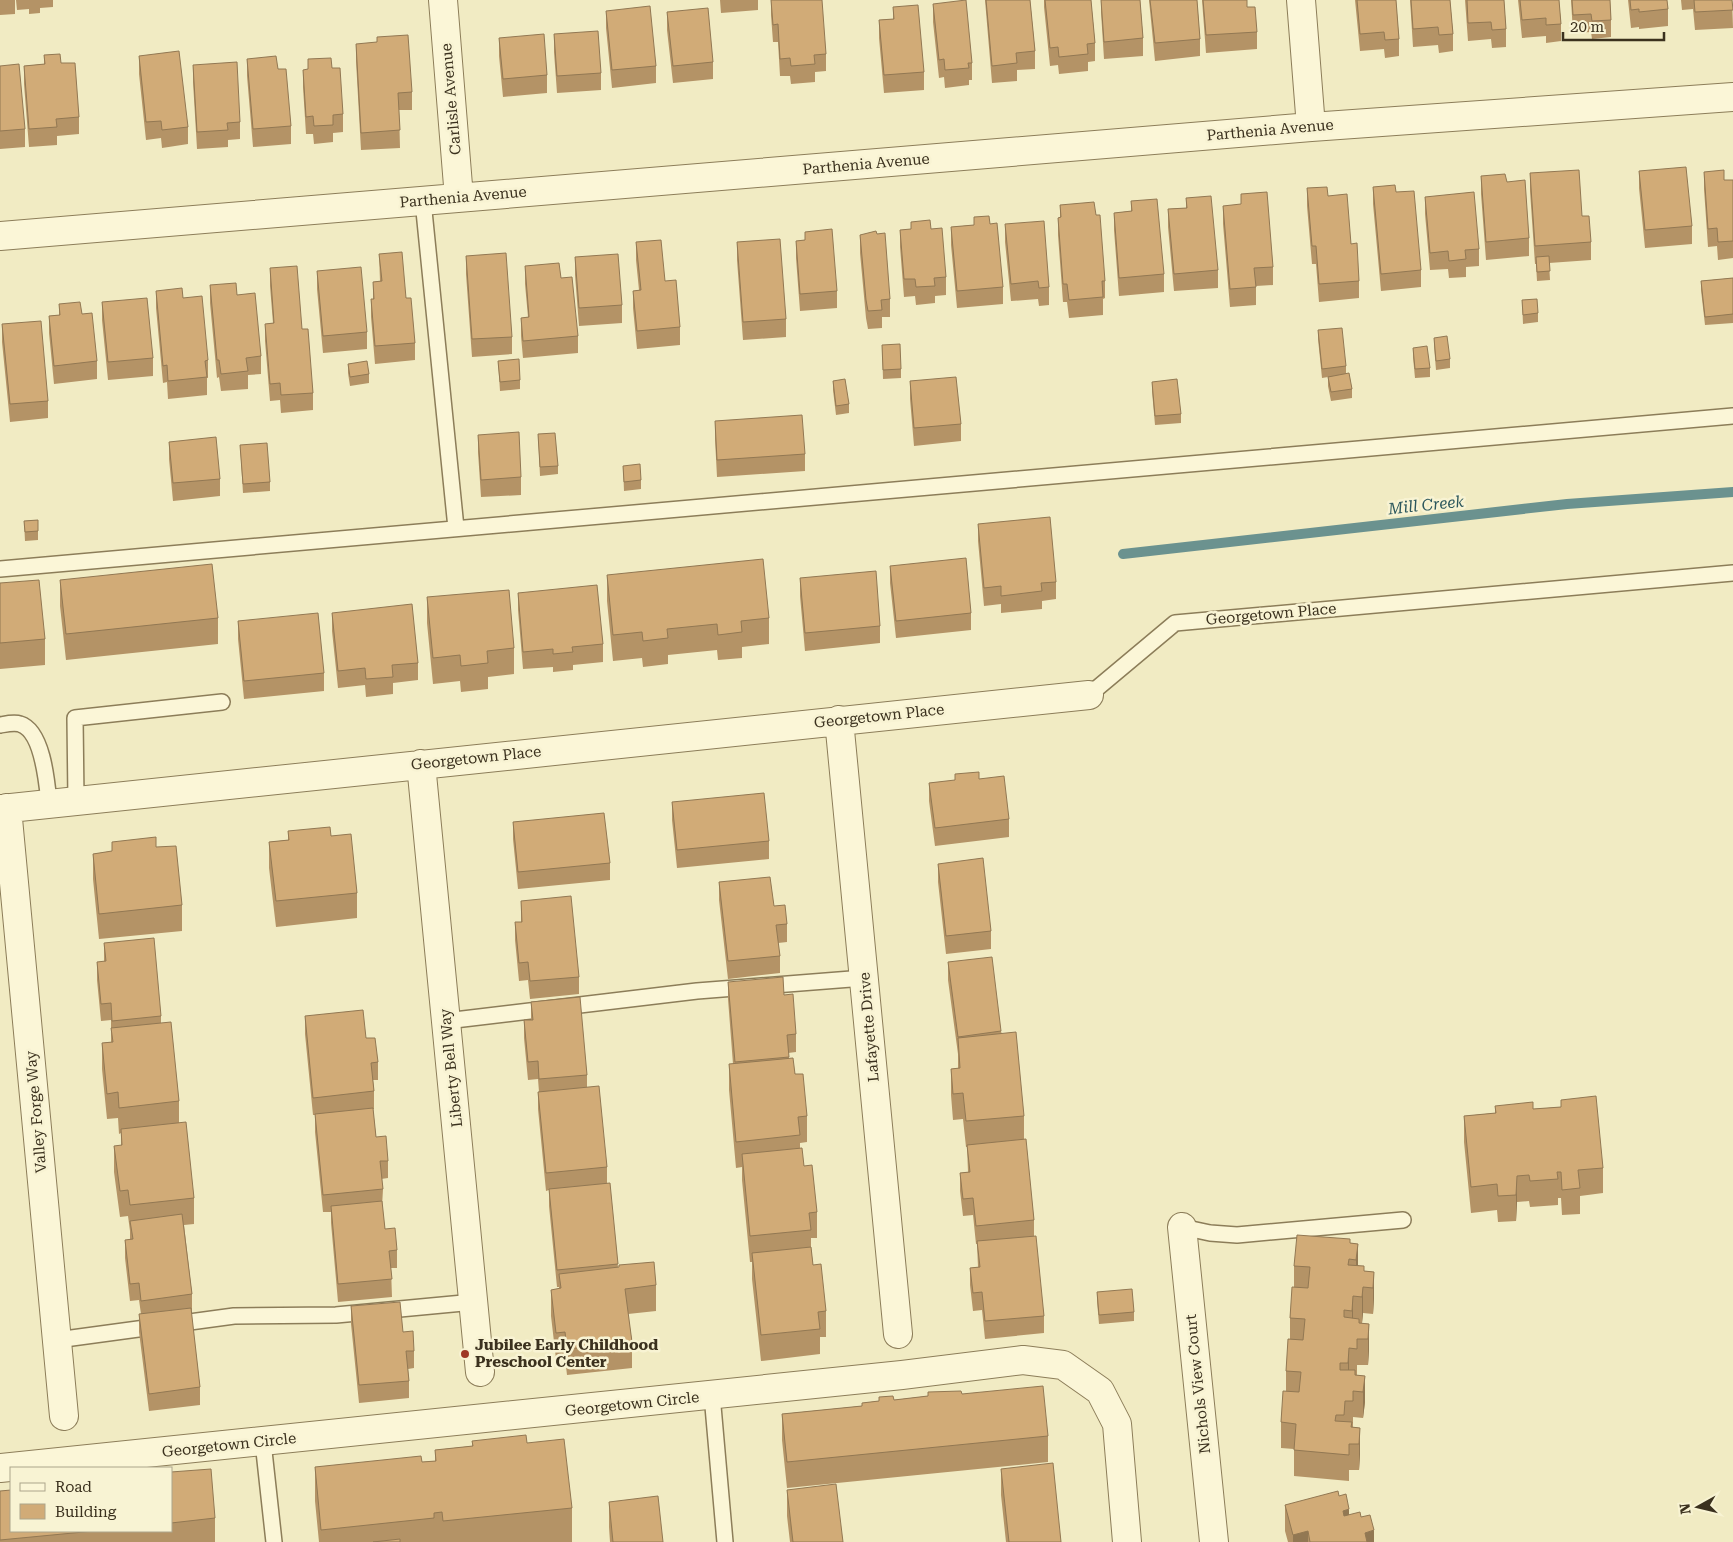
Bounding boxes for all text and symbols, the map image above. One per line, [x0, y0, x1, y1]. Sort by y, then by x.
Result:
scale bar [1563, 10, 1664, 42]
text: 20 m [1570, 18, 1605, 36]
street label: Carlisle Avenue [437, 42, 465, 156]
street label: Parthenia Avenue [1206, 115, 1334, 145]
street label: Parthenia Avenue [802, 149, 930, 179]
street label: Parthenia Avenue [399, 182, 527, 212]
water label: Mill Creek [1386, 492, 1465, 519]
street label: Georgetown Place [1205, 599, 1337, 629]
street label: Georgetown Place [813, 700, 945, 732]
street label: Georgetown Place [410, 742, 542, 774]
street label: Lafayette Drive [855, 971, 883, 1083]
street label: Liberty Bell Way [436, 1008, 466, 1128]
street label: Valley Forge Way [22, 1050, 50, 1174]
street label: Nichols View Court [1182, 1313, 1214, 1455]
place label: Jubilee Early Childhood Preschool Center [475, 1336, 658, 1371]
marker: Jubilee Early Childhood Preschool Center [459, 1348, 471, 1360]
street label: Georgetown Circle [564, 1388, 700, 1420]
street label: Georgetown Circle [161, 1429, 297, 1461]
legend [10, 1467, 172, 1532]
text: Road [55, 1478, 92, 1496]
north arrow [1673, 1482, 1723, 1532]
text: N [1676, 1502, 1694, 1515]
text: Building [55, 1503, 117, 1521]

